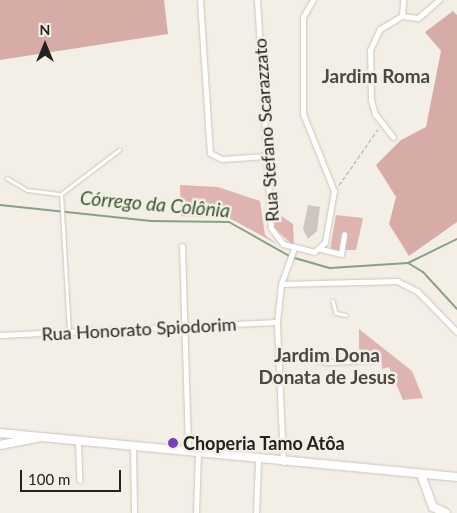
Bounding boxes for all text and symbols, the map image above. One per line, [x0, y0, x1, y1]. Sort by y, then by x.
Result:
north arrow [20, 20, 70, 70]
text: N [40, 21, 50, 38]
street label: Rua Stefano Scarazzato [249, 37, 283, 223]
district label: Jardim Roma [322, 65, 430, 87]
water label: Córrego da Colônia [79, 186, 231, 222]
street label: Rua Honorato Spiodorim [41, 313, 237, 345]
district label: Jardim Dona Donata de Jesus [258, 344, 396, 388]
place label: Choperia Tamo Atôa [183, 432, 346, 454]
marker: Choperia Tamo Atôa [167, 437, 179, 449]
scale bar [22, 460, 124, 492]
text: 100 m [28, 470, 70, 488]

